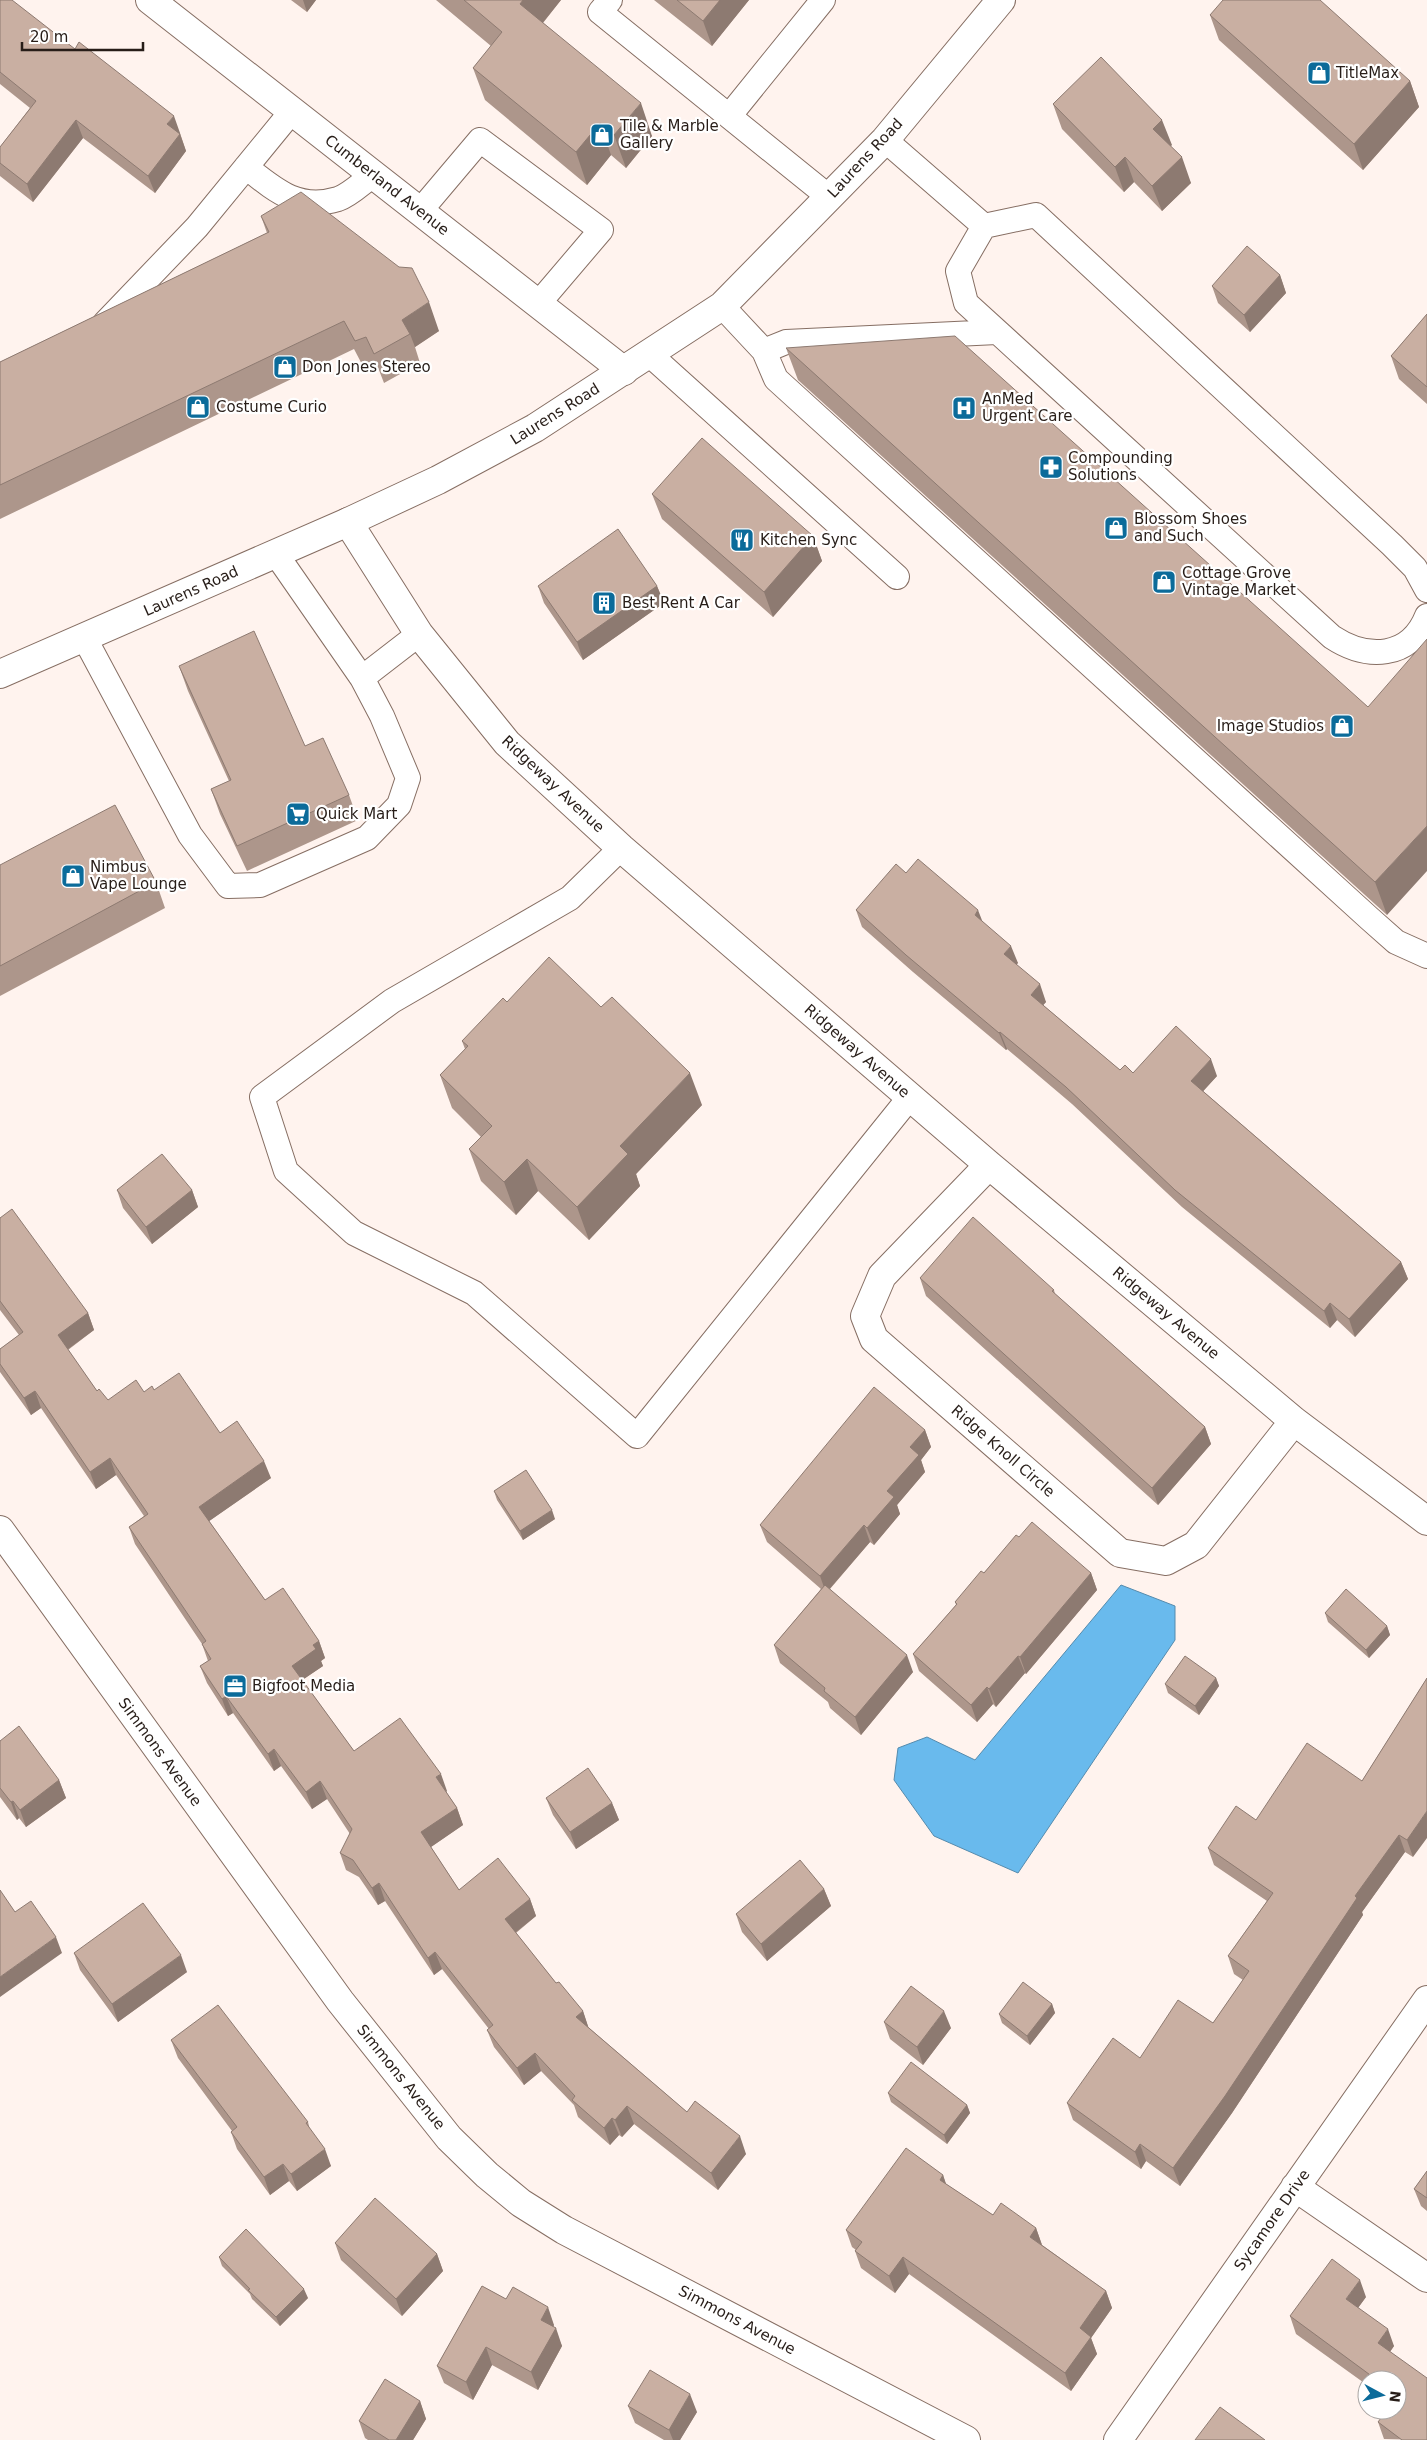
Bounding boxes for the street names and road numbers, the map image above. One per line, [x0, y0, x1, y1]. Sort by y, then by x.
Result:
street label: Laurens Road [824, 115, 906, 201]
street label: Cumberland Avenue [321, 131, 453, 239]
street label: Laurens Road [507, 379, 603, 449]
street label: Laurens Road [141, 562, 241, 620]
street label: Ridgeway Avenue [498, 732, 608, 836]
street label: Ridgeway Avenue [801, 1000, 913, 1102]
street label: Ridgeway Avenue [1109, 1263, 1223, 1363]
street label: Ridge Knoll Circle [948, 1401, 1058, 1501]
street label: Simmons Avenue [115, 1694, 205, 1810]
street label: Simmons Avenue [353, 2021, 449, 2133]
street label: Sycamore Drive [1230, 2166, 1314, 2274]
street label: Simmons Avenue [675, 2282, 799, 2358]

